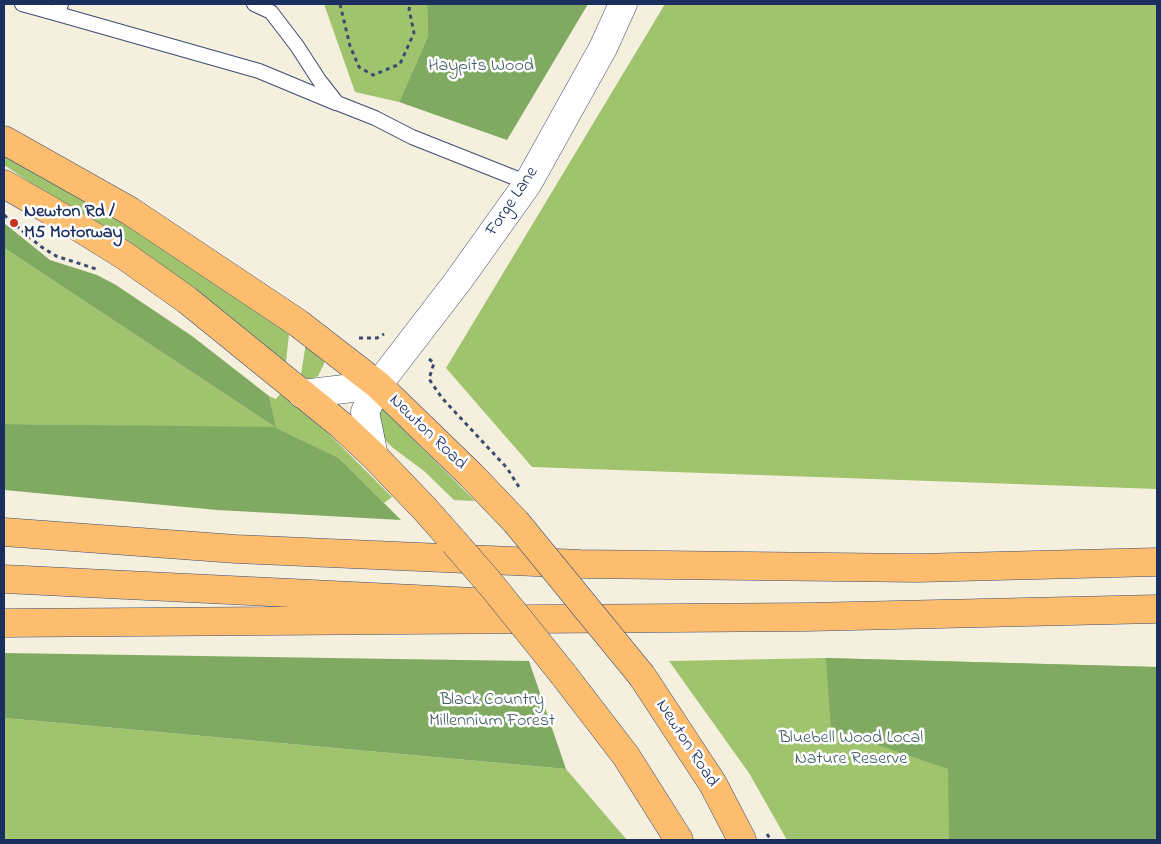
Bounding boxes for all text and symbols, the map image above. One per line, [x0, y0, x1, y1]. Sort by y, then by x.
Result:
park label: Haypits Wood [428, 56, 534, 78]
street label: Forge Lane [482, 163, 544, 241]
place label: Newton Rd / M5 Motorway [24, 202, 123, 244]
marker: Newton Rd / M5 Motorway [8, 217, 20, 229]
street label: Newton Road [384, 391, 470, 475]
park label: Black Country Millennium Forest [429, 690, 555, 732]
street label: Newton Road [650, 696, 722, 792]
park label: Bluebell Wood Local Nature Reserve [779, 728, 923, 771]

